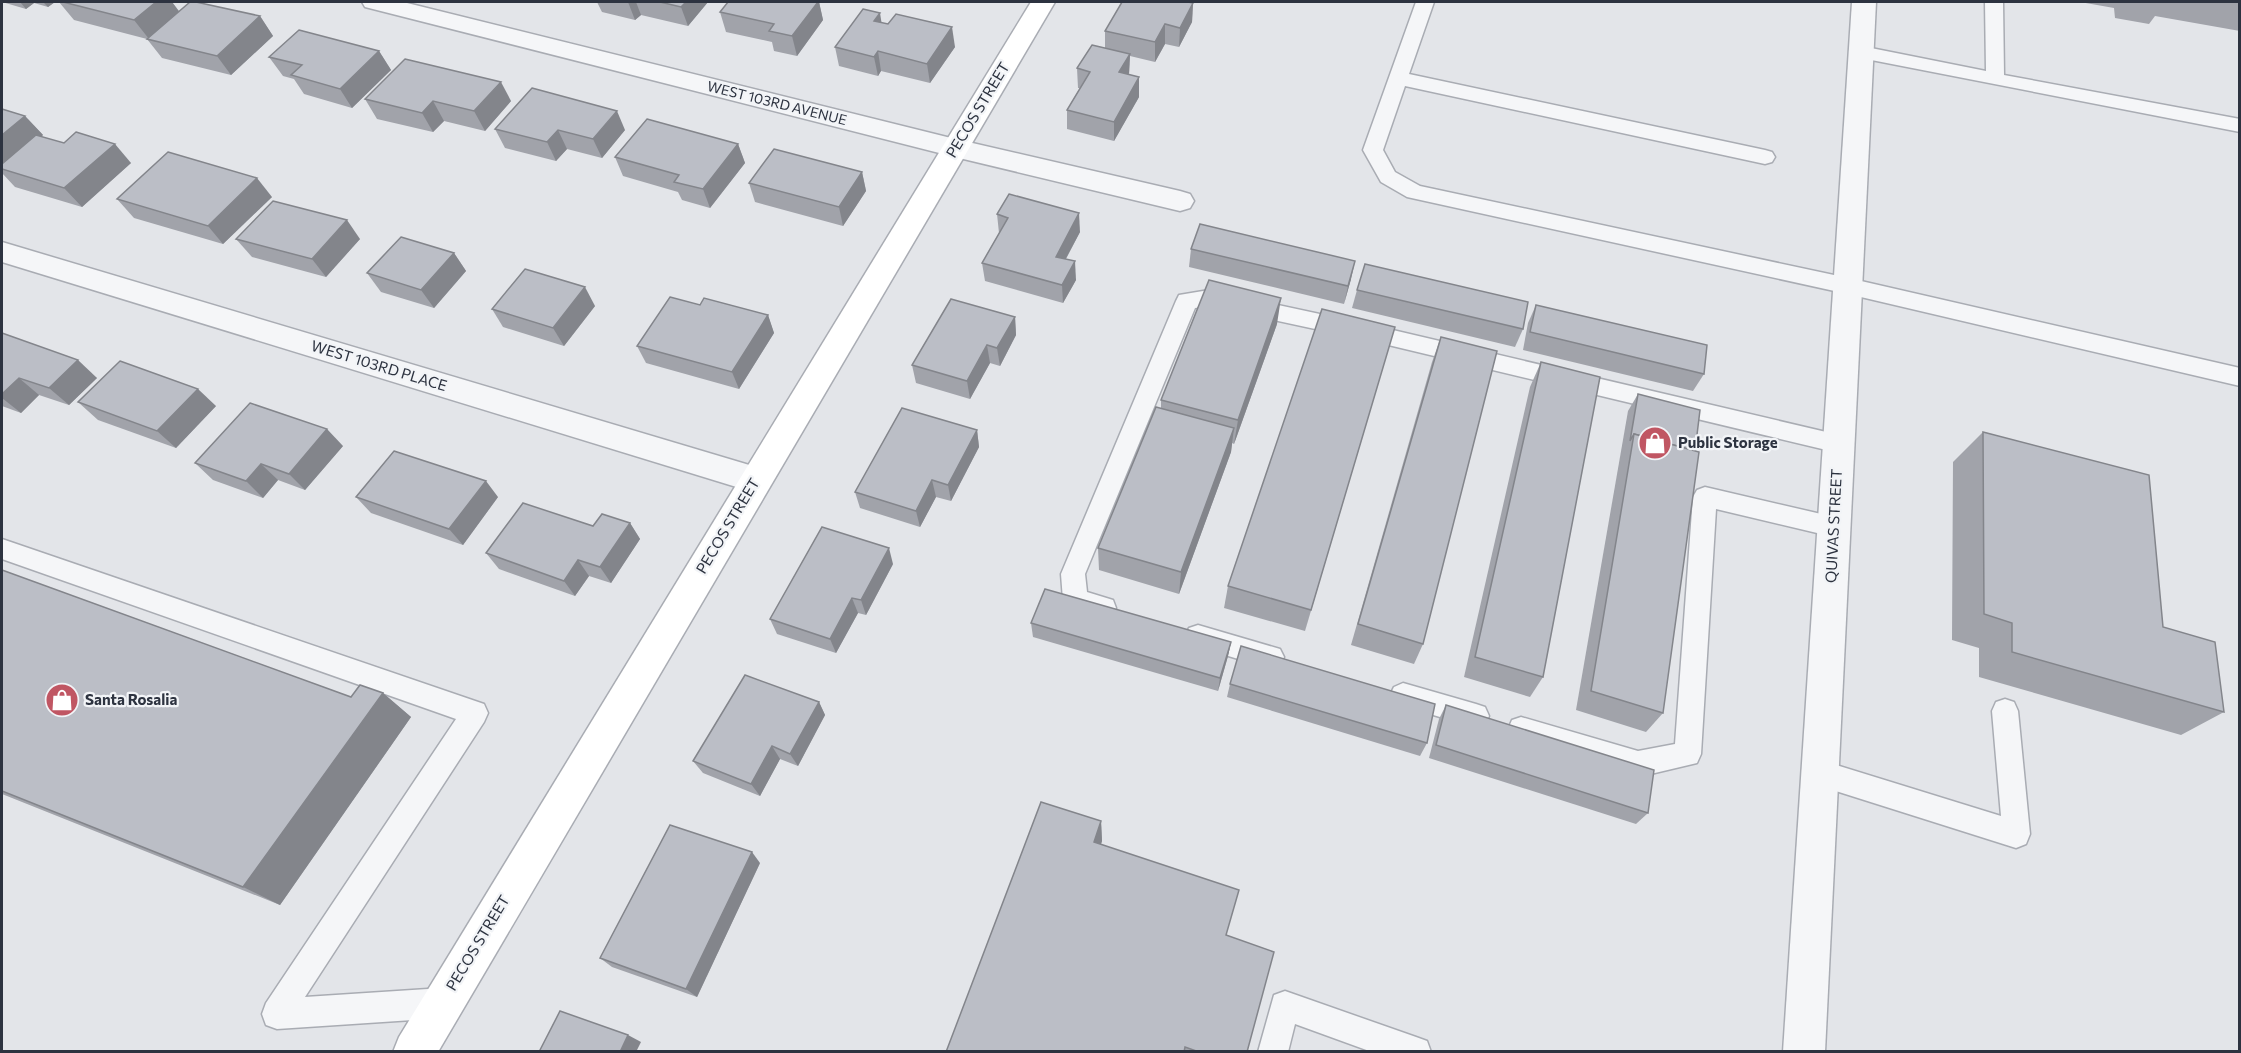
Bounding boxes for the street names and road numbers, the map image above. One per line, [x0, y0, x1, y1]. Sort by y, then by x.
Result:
street label: PECOS STREET [942, 58, 1013, 161]
street label: WEST 103RD AVENUE [706, 77, 849, 128]
street label: WEST 103RD PLACE [309, 336, 449, 394]
street label: QUIVAS STREET [1821, 468, 1845, 584]
street label: PECOS STREET [692, 474, 763, 577]
street label: PECOS STREET [442, 891, 513, 994]

